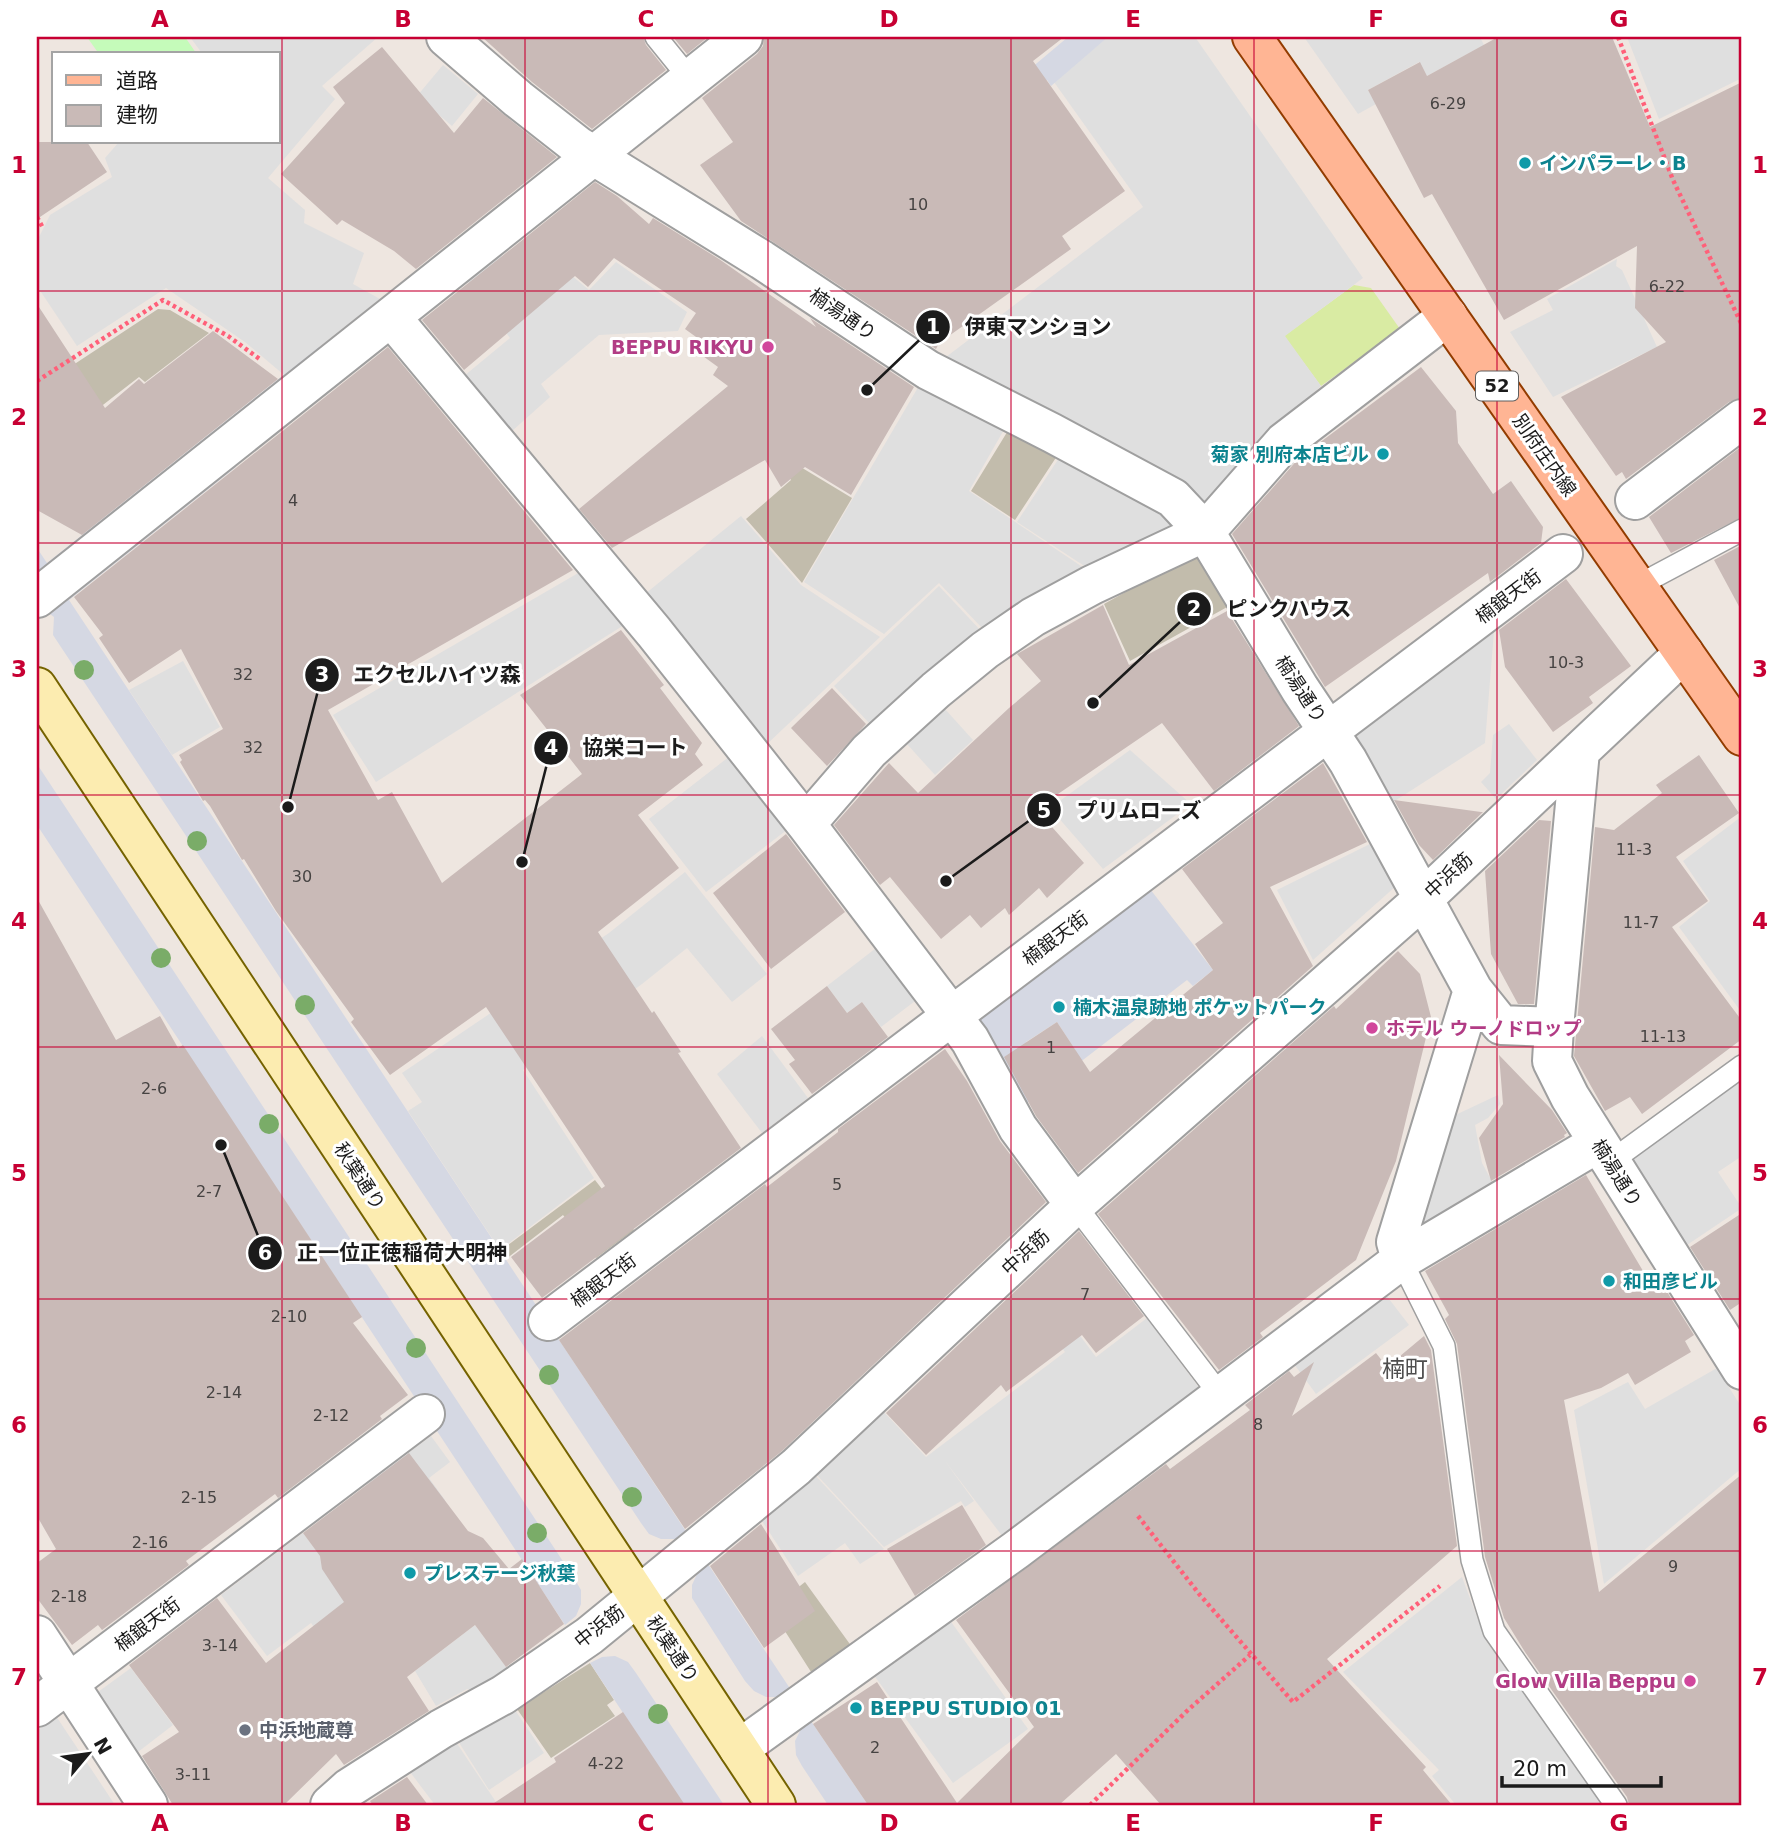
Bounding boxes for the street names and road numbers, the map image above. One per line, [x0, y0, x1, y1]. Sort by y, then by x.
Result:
street label: 楠湯通り [805, 284, 881, 344]
road number: 52 [1476, 372, 1518, 400]
street label: 別府庄内線 [1509, 410, 1581, 500]
street label: 楠銀天街 [1471, 564, 1545, 628]
street label: 楠湯通り [1271, 651, 1331, 727]
street label: 中浜筋 [1420, 848, 1476, 902]
street label: 楠銀天街 [1018, 906, 1092, 970]
street label: 楠湯通り [1588, 1135, 1646, 1211]
street label: 秋葉通り [330, 1138, 390, 1214]
street label: 中浜筋 [997, 1225, 1053, 1279]
street label: 楠銀天街 [566, 1248, 640, 1312]
street label: 楠銀天街 [110, 1592, 184, 1656]
street label: 中浜筋 [570, 1600, 628, 1652]
street label: 秋葉通り [643, 1611, 703, 1687]

